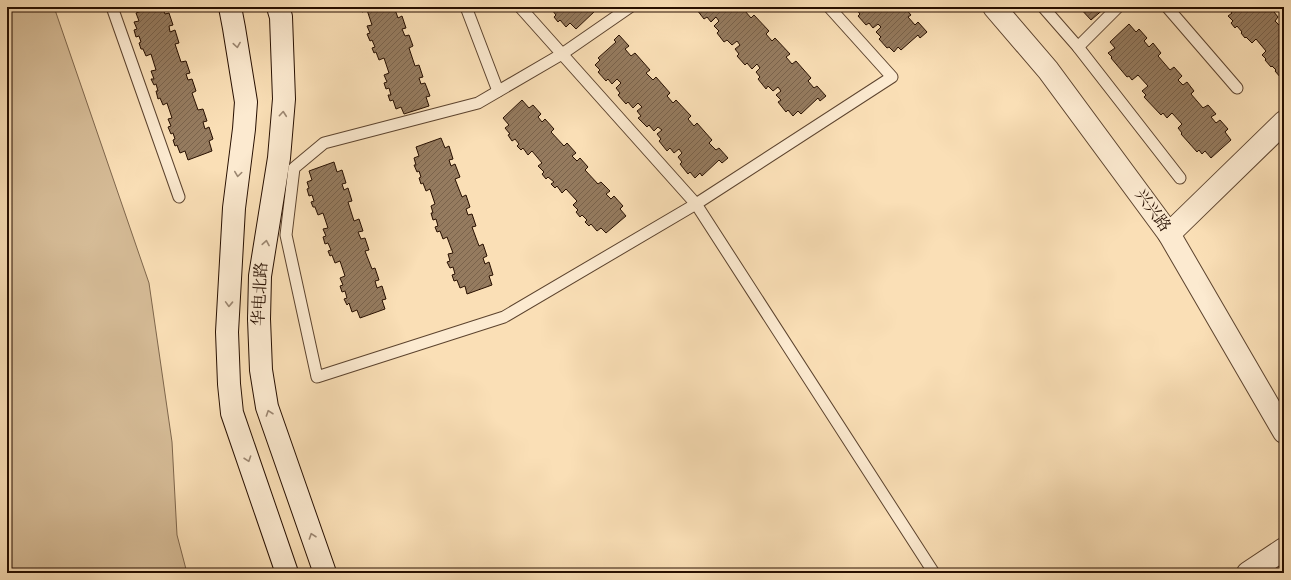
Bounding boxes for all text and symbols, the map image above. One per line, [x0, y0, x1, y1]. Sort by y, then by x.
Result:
one-way arrow [232, 42, 241, 48]
one-way arrow [278, 111, 287, 117]
one-way arrow [234, 171, 243, 177]
street label: 兴兴路 [1129, 185, 1175, 237]
one-way arrow [261, 240, 269, 246]
street label: 华电北路 [248, 261, 274, 327]
one-way arrow [224, 301, 233, 307]
one-way arrow [266, 410, 274, 417]
one-way arrow [243, 455, 252, 462]
one-way arrow [308, 533, 317, 540]

